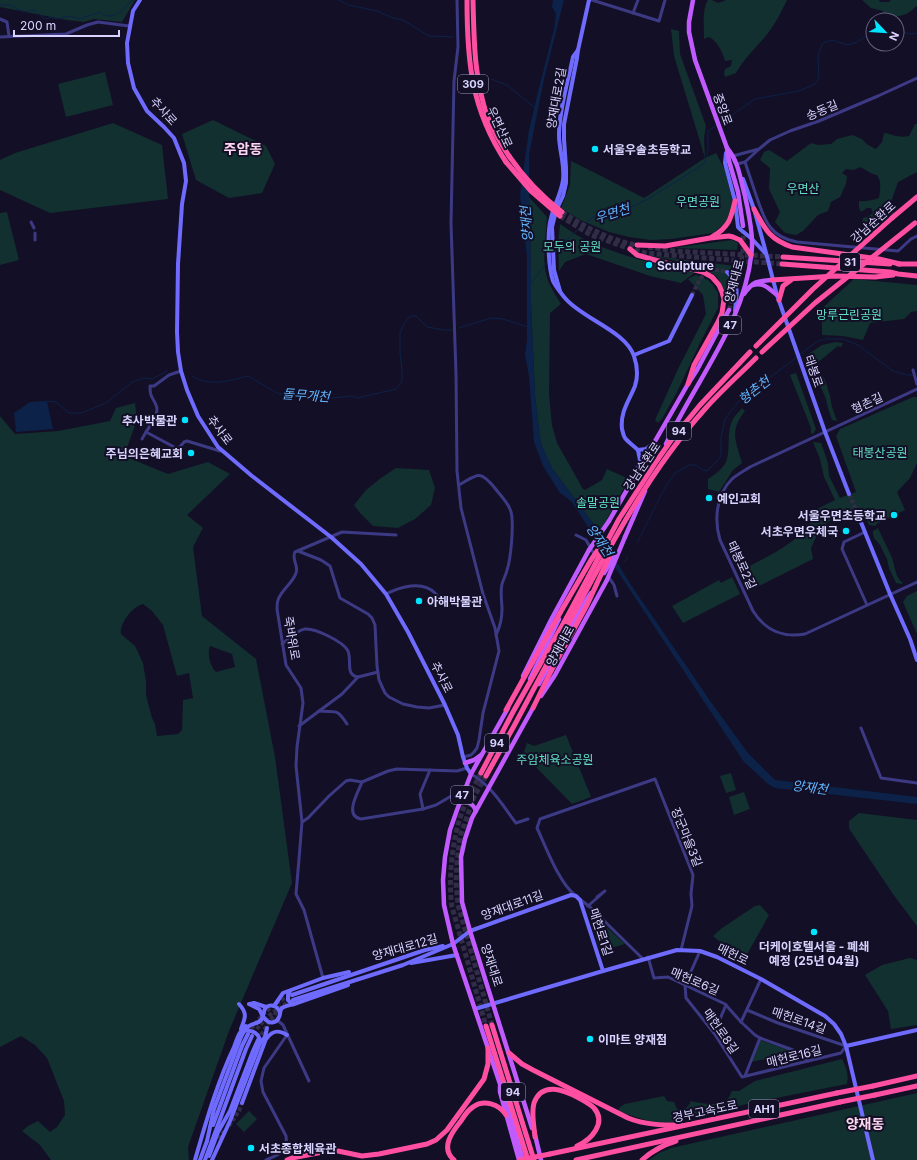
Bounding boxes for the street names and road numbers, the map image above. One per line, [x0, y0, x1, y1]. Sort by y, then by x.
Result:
street label: 양재대로2길 [543, 66, 569, 130]
road number: 309 [458, 75, 488, 93]
street label: 중앙로 [710, 91, 736, 127]
street label: 추사로 [147, 94, 181, 128]
street label: 송동길 [804, 97, 840, 123]
street label: 우면산로 [484, 104, 516, 150]
street label: 강남순환로 [847, 198, 899, 246]
road number: 31 [840, 253, 860, 271]
street label: 양재대로 [721, 258, 747, 304]
road number: 47 [719, 316, 741, 334]
street label: 태봉로 [802, 353, 826, 389]
street label: 형촌길 [849, 389, 885, 417]
street label: 추사로 [204, 412, 236, 448]
road number: 94 [667, 422, 691, 440]
street label: 강남순환로 [620, 439, 664, 493]
street label: 태봉로2길 [724, 539, 760, 591]
street label: 죽바위로 [281, 615, 303, 661]
street label: 양재대로 [543, 623, 577, 669]
street label: 추사로 [428, 659, 456, 695]
road number: 94 [485, 734, 509, 752]
road number: 47 [451, 786, 473, 804]
street label: 장군마을3길 [668, 805, 706, 869]
street label: 양재대로11길 [479, 887, 545, 923]
street label: 매헌로1길 [586, 906, 616, 958]
street label: 양재대로12길 [371, 931, 439, 963]
street label: 매헌로 [715, 940, 751, 968]
street label: 양재대로 [478, 942, 506, 988]
street label: 매헌로6길 [668, 964, 722, 998]
street label: 매헌로14길 [770, 1004, 828, 1036]
street label: 매헌로8길 [700, 1006, 742, 1056]
street label: 매헌로16길 [765, 1042, 823, 1070]
road number: 94 [501, 1083, 525, 1101]
street label: 경부고속도로 [671, 1097, 739, 1125]
road number: AH1 [749, 1100, 779, 1118]

